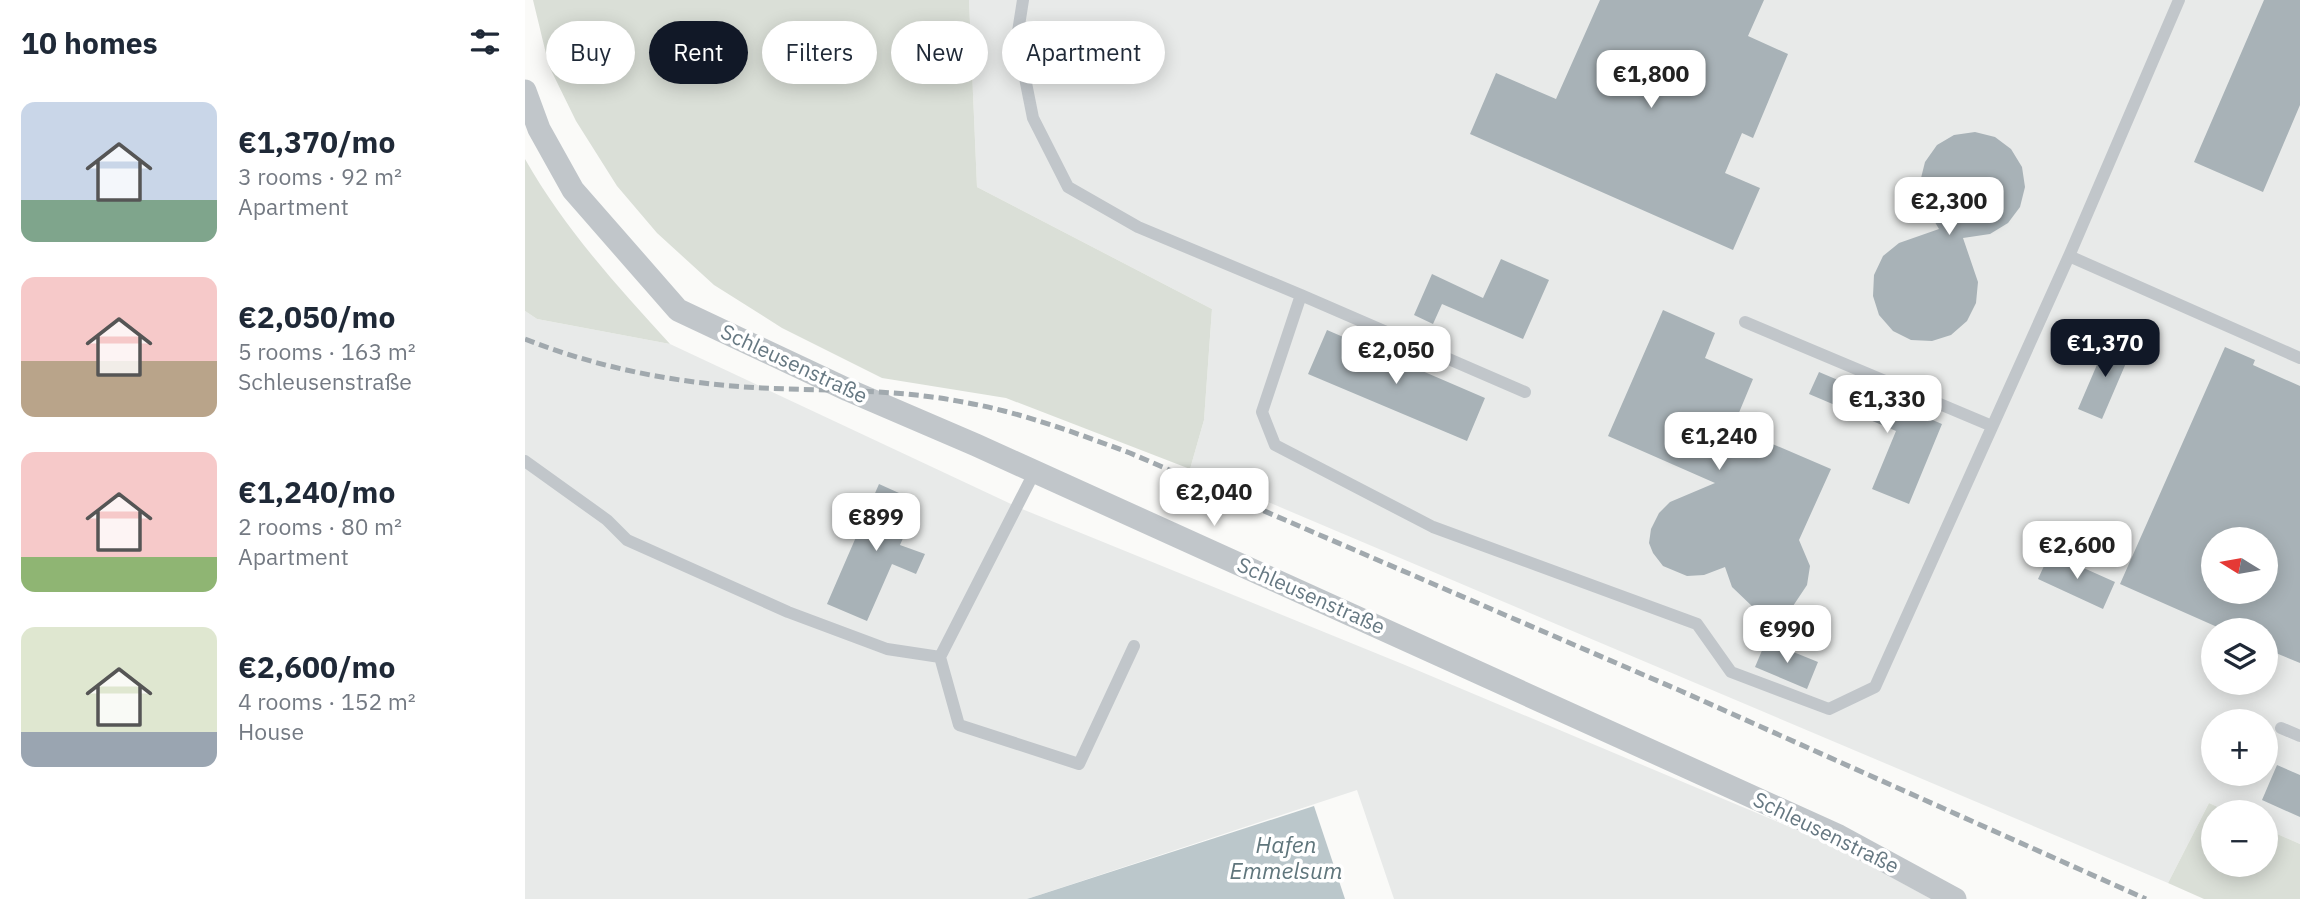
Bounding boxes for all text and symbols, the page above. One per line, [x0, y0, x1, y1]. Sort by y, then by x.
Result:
chip: Buy [546, 21, 635, 84]
chip: Rent [649, 21, 748, 84]
chip: Filters [762, 21, 877, 84]
chip: New [891, 21, 988, 84]
chip: Apartment [1002, 21, 1165, 84]
text: 10 homes [21, 23, 158, 62]
icon: filters [466, 23, 504, 61]
pin: €1,800 [1594, 50, 1708, 110]
text: €1,800 [1613, 58, 1689, 88]
text: €1,370/mo [238, 122, 395, 161]
icon: home [77, 130, 161, 214]
text: 3 rooms · 92 m² [238, 161, 402, 191]
pin: €2,300 [1892, 177, 2006, 237]
text: €2,300 [1911, 185, 1987, 215]
text: Apartment [238, 191, 349, 221]
text: €2,050/mo [238, 297, 395, 336]
icon: home [77, 305, 161, 389]
street label: Schleusenstraße [717, 317, 872, 409]
pin: €1,370 [2048, 320, 2162, 379]
pin: €2,050 [1339, 326, 1453, 386]
text: €1,370 [2067, 327, 2143, 357]
text: €2,050 [1358, 334, 1434, 364]
text: 5 rooms · 163 m² [238, 336, 416, 366]
text: Schleusenstraße [238, 366, 412, 396]
pin: €1,330 [1830, 376, 1944, 435]
text: €1,330 [1849, 383, 1925, 413]
pin: €1,240 [1662, 412, 1776, 472]
text: €1,240 [1681, 420, 1757, 450]
pin: €2,040 [1157, 468, 1271, 528]
text: €1,240/mo [238, 472, 395, 511]
text: €2,040 [1176, 476, 1252, 506]
icon: home [77, 480, 161, 564]
pin: €899 [835, 494, 917, 553]
text: €899 [848, 501, 904, 531]
text: 2 rooms · 80 m² [238, 511, 402, 541]
pin: €2,600 [2020, 522, 2134, 581]
north arrow [2201, 527, 2279, 604]
map controls [2201, 527, 2278, 877]
text: €2,600 [2039, 529, 2115, 559]
text: Apartment [238, 541, 349, 571]
street label: Schleusenstraße [1233, 550, 1390, 640]
pin: €990 [1746, 606, 1828, 665]
text: €990 [1759, 613, 1815, 643]
button: layers [2201, 618, 2278, 695]
text: €2,600/mo [238, 647, 395, 686]
icon: home [77, 655, 161, 739]
text: 4 rooms · 152 m² [238, 686, 416, 716]
button: + [2201, 709, 2278, 786]
text: House [238, 716, 304, 746]
street label: Schleusenstraße [1749, 785, 1904, 879]
button: − [2201, 800, 2278, 877]
water label: Hafen Emmelsum [1229, 829, 1343, 885]

